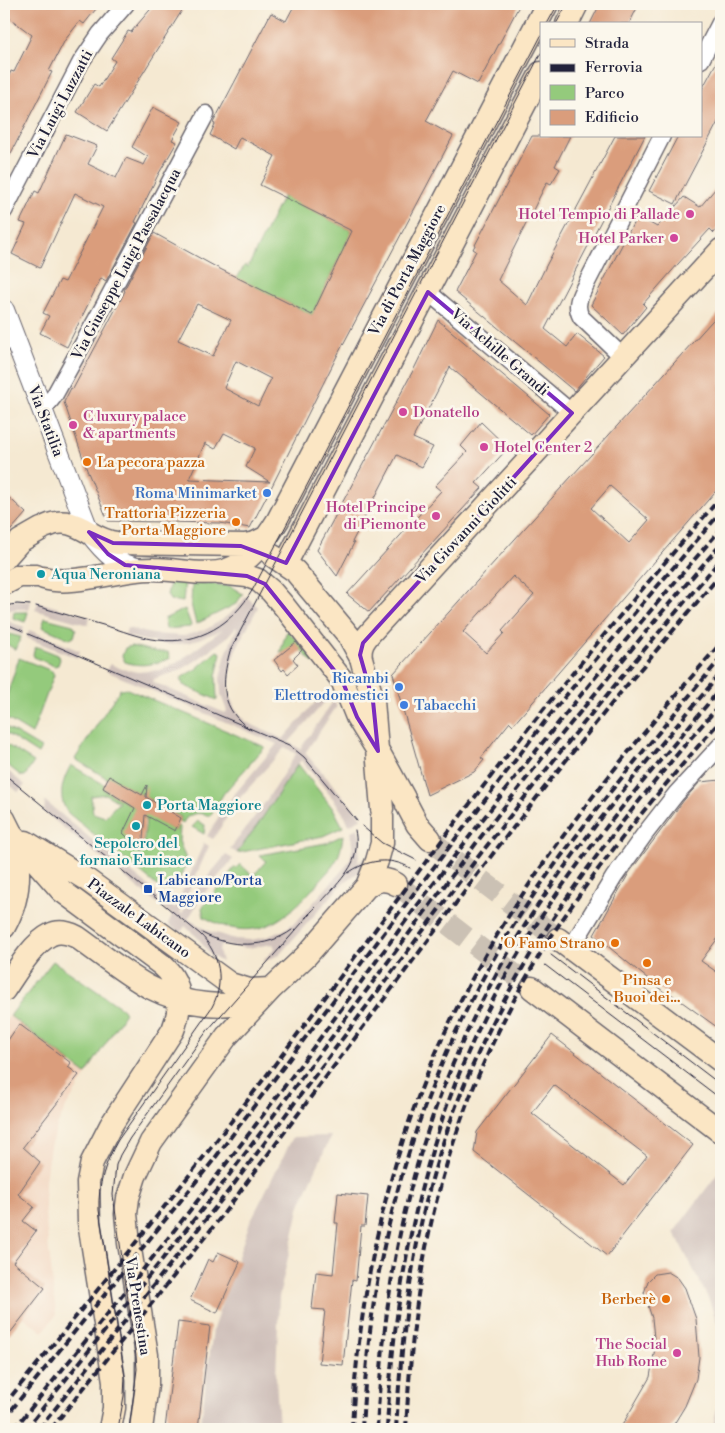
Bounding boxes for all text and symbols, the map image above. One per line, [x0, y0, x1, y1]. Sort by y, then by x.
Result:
legend [540, 22, 702, 138]
text: Strada [585, 34, 629, 53]
street label: Via Luigi Luzzatti [23, 46, 97, 163]
text: Ferrovia [585, 58, 643, 77]
text: Parco [585, 84, 624, 103]
text: Edificio [585, 108, 639, 127]
street label: Via Giuseppe Luigi Passalacqua [67, 165, 185, 364]
street label: Via di Porta Maggiore [364, 201, 450, 340]
place label: Hotel Tempio di Pallade [518, 205, 680, 224]
marker: Hotel Tempio di Pallade [684, 208, 696, 220]
place label: Hotel Parker [578, 229, 665, 248]
marker: Hotel Parker [668, 232, 680, 244]
street label: Via Achille Grandi [446, 304, 553, 400]
street label: Via Statilia [23, 382, 68, 460]
place label: Donatello [413, 403, 480, 422]
marker: Donatello [397, 406, 409, 418]
place label: C luxury palace & apartments [83, 407, 186, 443]
marker: C luxury palace & apartments [67, 419, 79, 431]
place label: Hotel Center 2 [494, 438, 592, 457]
marker: Hotel Center 2 [478, 441, 490, 453]
place label: La pecora pazza [97, 453, 206, 472]
marker: La pecora pazza [81, 456, 93, 468]
street label: Via Giovanni Giolitti [411, 473, 521, 589]
place label: Roma Minimarket [135, 484, 258, 503]
marker: Roma Minimarket [261, 487, 273, 499]
place label: Hotel Principe di Piemonte [326, 498, 426, 534]
place label: Trattoria Pizzeria Porta Maggiore [104, 504, 226, 540]
marker: Hotel Principe di Piemonte [430, 510, 442, 522]
marker: Trattoria Pizzeria Porta Maggiore [230, 516, 242, 528]
place label: Aqua Neroniana [50, 565, 161, 584]
marker: Aqua Neroniana [35, 568, 47, 580]
place label: Ricambi Elettrodomestici [274, 669, 389, 705]
marker: Ricambi Elettrodomestici [393, 681, 405, 693]
place label: Tabacchi [414, 696, 476, 715]
marker: Tabacchi [398, 699, 410, 711]
place label: Porta Maggiore [157, 796, 262, 815]
marker: Porta Maggiore [141, 799, 153, 811]
marker: Sepolcro del fornaio Eurisace [130, 820, 142, 832]
place label: Sepolcro del fornaio Eurisace [79, 834, 193, 870]
place label: Labicano/Porta Maggiore [158, 871, 263, 907]
street label: Piazzale Labicano [83, 874, 194, 962]
marker: Labicano/Porta Maggiore [142, 883, 154, 895]
place label: 'O Famo Strano [500, 934, 605, 953]
marker: 'O Famo Strano [609, 937, 621, 949]
marker: Pinsa e Buoi dei... [641, 957, 653, 969]
place label: Pinsa e Buoi dei... [613, 971, 680, 1007]
street label: Via Prenestina [120, 1254, 155, 1357]
place label: Berberè [600, 1290, 656, 1309]
marker: Berberè [660, 1293, 672, 1305]
place label: The Social Hub Rome [595, 1335, 668, 1371]
marker: The Social Hub Rome [671, 1347, 683, 1359]

